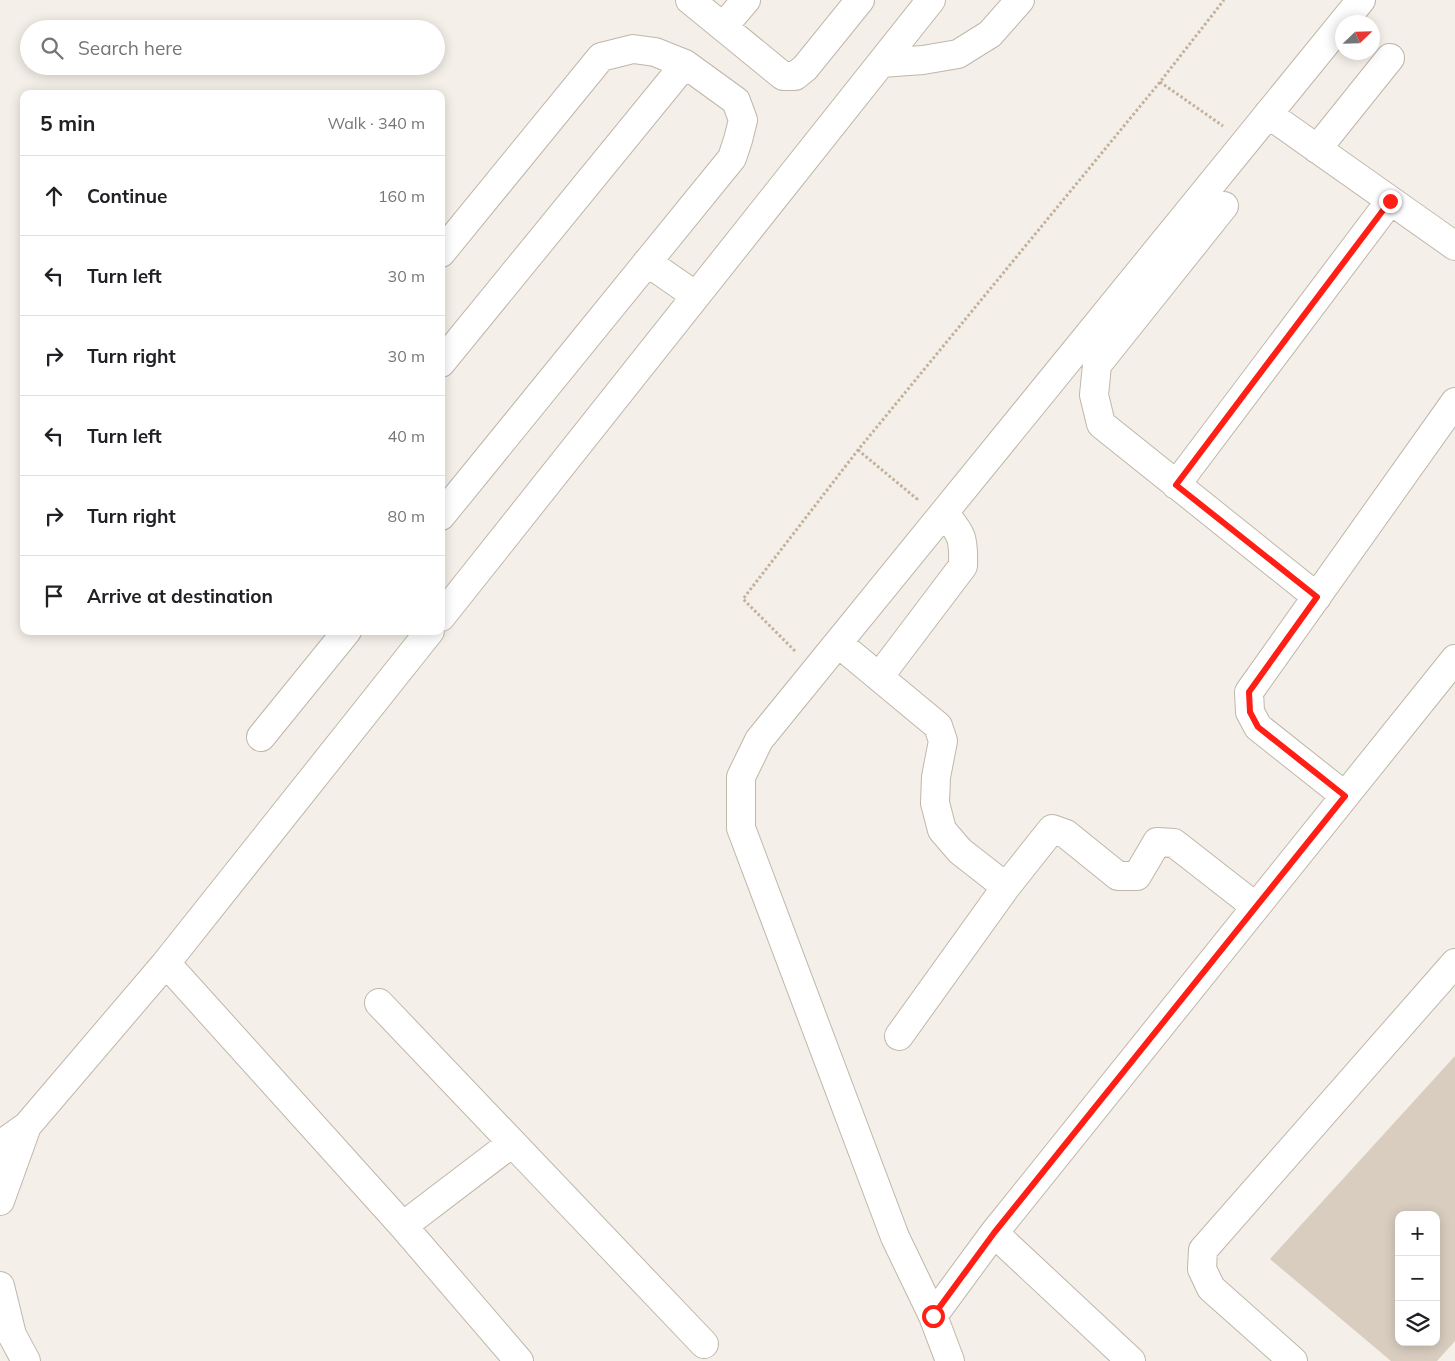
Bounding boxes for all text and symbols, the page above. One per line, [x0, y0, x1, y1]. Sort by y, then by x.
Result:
north arrow [1335, 15, 1380, 60]
search box [20, 20, 445, 75]
icon: search [38, 34, 66, 62]
text: Search here [78, 36, 182, 60]
text: 5 min [40, 110, 95, 136]
text: Walk · 340 m [327, 113, 425, 133]
icon: ahead [40, 182, 68, 210]
text: Continue [87, 184, 167, 208]
text: 160 m [378, 186, 425, 206]
route end [1379, 190, 1402, 213]
icon: left [40, 262, 68, 290]
text: Turn left [87, 264, 162, 288]
text: 30 m [388, 266, 425, 286]
icon: right [40, 342, 68, 370]
text: Turn right [87, 344, 176, 368]
text: 30 m [388, 346, 425, 366]
icon: left [40, 422, 68, 450]
text: Turn left [87, 424, 162, 448]
text: 40 m [388, 426, 425, 446]
icon: right [40, 502, 68, 530]
text: Turn right [87, 504, 176, 528]
text: 80 m [388, 506, 425, 526]
icon: arrive [40, 582, 68, 610]
text: Arrive at destination [87, 584, 273, 608]
map controls [1395, 1211, 1440, 1346]
button: + [1395, 1211, 1440, 1256]
button: − [1395, 1256, 1440, 1301]
button: layers [1395, 1301, 1440, 1346]
route start [922, 1305, 945, 1328]

